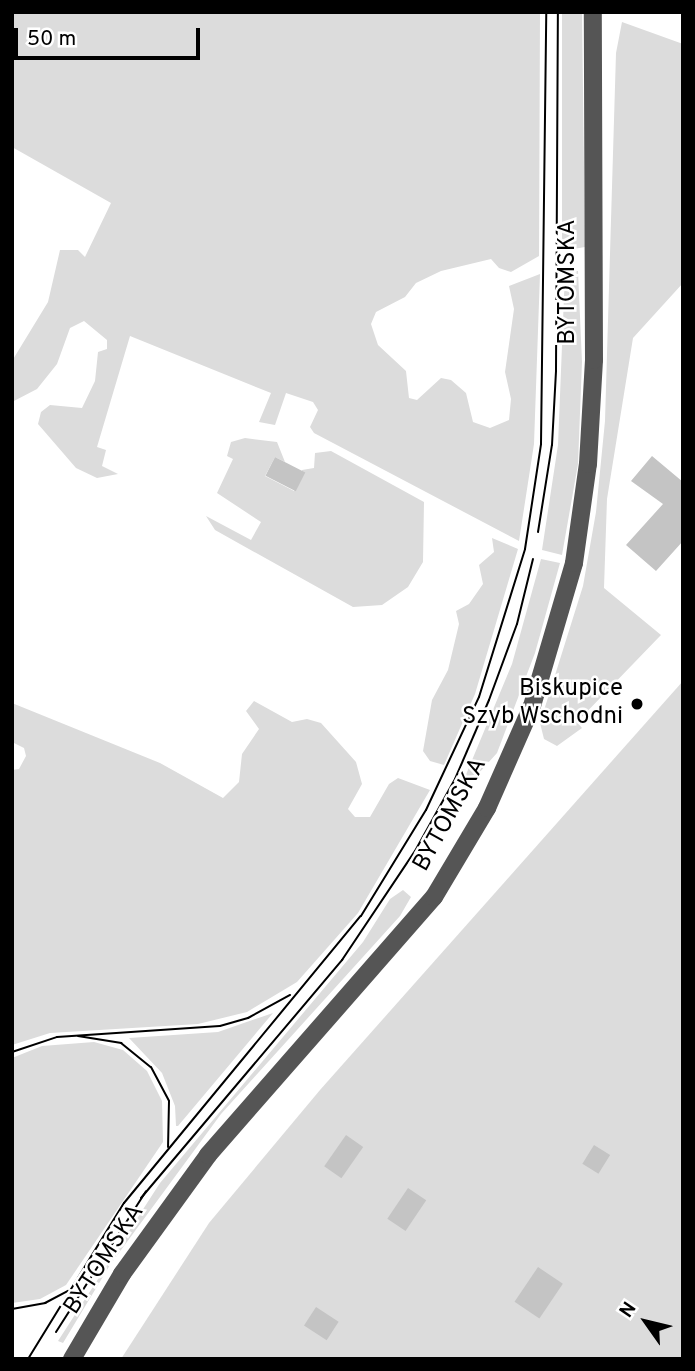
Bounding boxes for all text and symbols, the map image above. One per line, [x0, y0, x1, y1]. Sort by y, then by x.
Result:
scale bar [18, 14, 203, 58]
text: 50 m [27, 26, 76, 53]
street label: BYTOMSKA [555, 219, 583, 345]
place label: Biskupice Szyb Wschodni [461, 676, 623, 732]
marker: Biskupice Szyb Wschodni [629, 696, 645, 712]
street label: BYTOMSKA [408, 753, 494, 877]
street label: BYTOMSKA [59, 1200, 151, 1320]
north arrow [611, 1287, 681, 1357]
text: N [615, 1298, 642, 1323]

